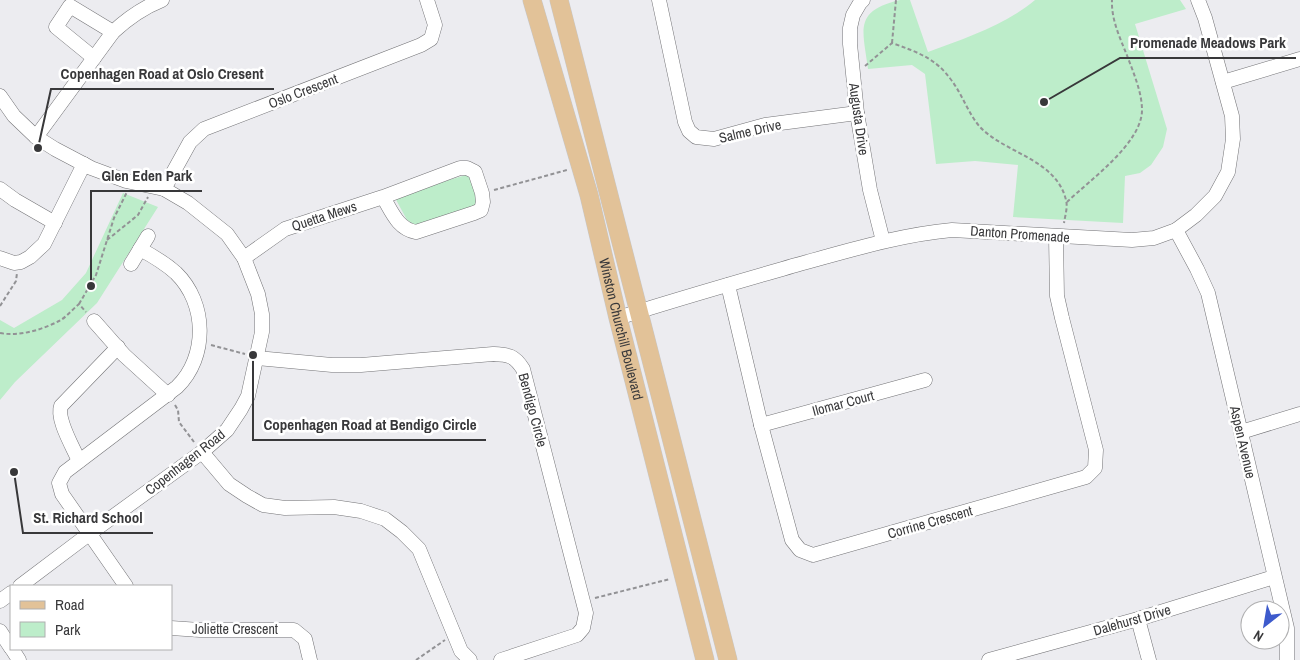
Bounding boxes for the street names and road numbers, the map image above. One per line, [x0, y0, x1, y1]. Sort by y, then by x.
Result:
street label: Oslo Crescent [266, 70, 340, 112]
street label: Augusta Drive [845, 81, 873, 156]
street label: Salme Drive [717, 115, 783, 147]
street label: Quetta Mews [289, 197, 359, 235]
street label: Danton Promenade [970, 222, 1070, 246]
street label: Winston Churchill Boulevard [595, 256, 648, 402]
street label: Bendigo Circle [514, 371, 552, 449]
street label: Ilomar Court [810, 386, 876, 420]
street label: Aspen Avenue [1226, 403, 1260, 480]
street label: Copenhagen Road [141, 425, 229, 499]
street label: Corrine Crescent [886, 501, 974, 543]
street label: Dalehurst Drive [1091, 600, 1173, 640]
street label: Joliette Crescent [192, 620, 278, 638]

